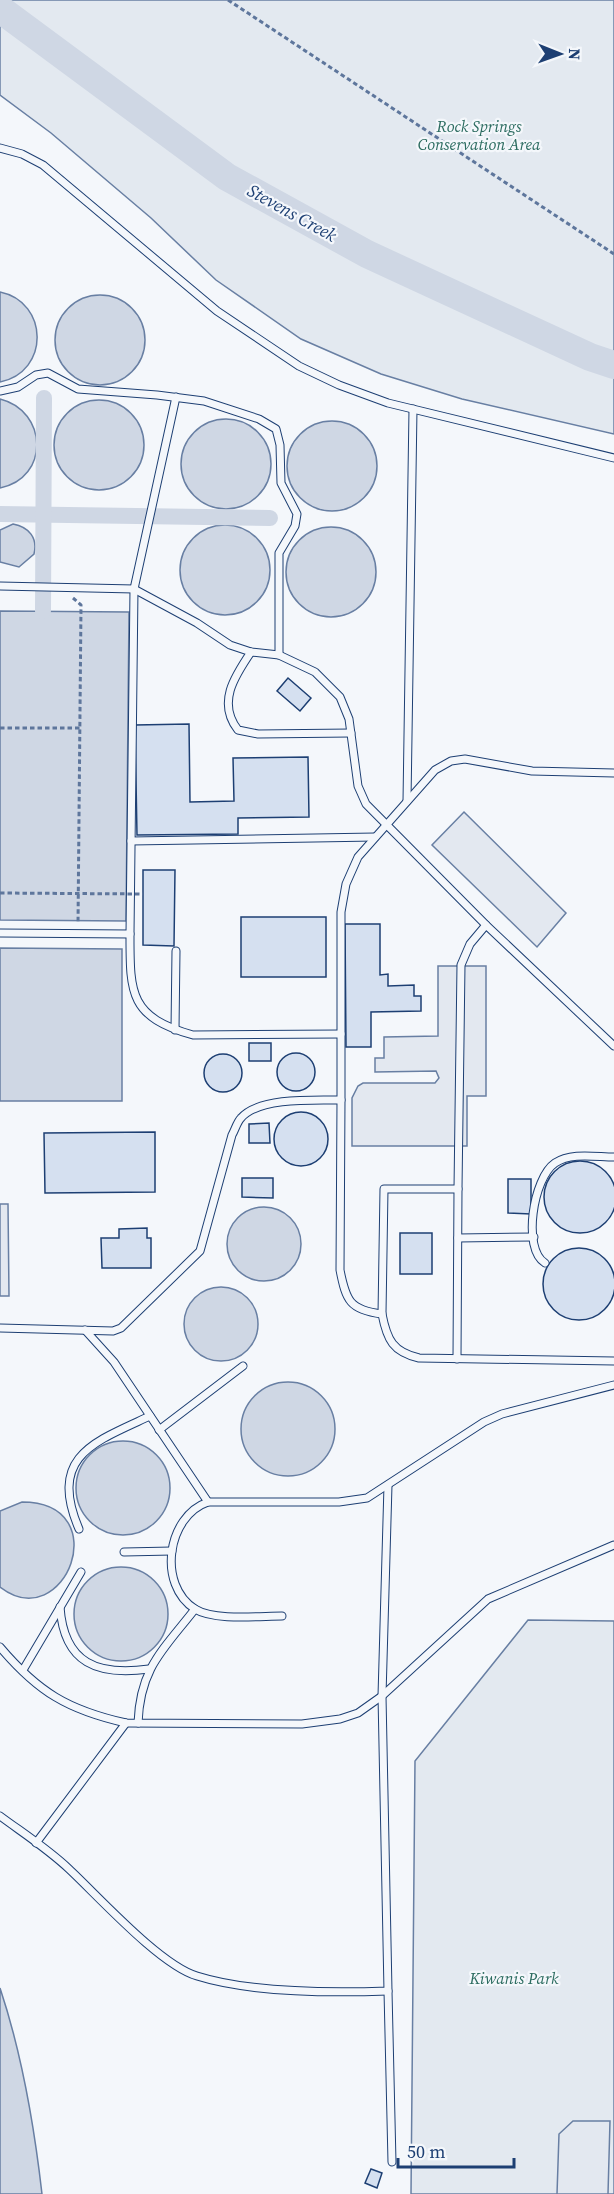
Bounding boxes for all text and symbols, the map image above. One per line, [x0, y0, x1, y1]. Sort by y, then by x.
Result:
north arrow [530, 24, 590, 84]
text: N [564, 48, 586, 61]
park label: Rock Springs Conservation Area [418, 115, 541, 155]
water label: Stevens Creek [243, 178, 342, 248]
park label: Kiwanis Park [468, 1967, 559, 1989]
scale bar [398, 2131, 514, 2169]
text: 50 m [407, 2139, 445, 2164]

